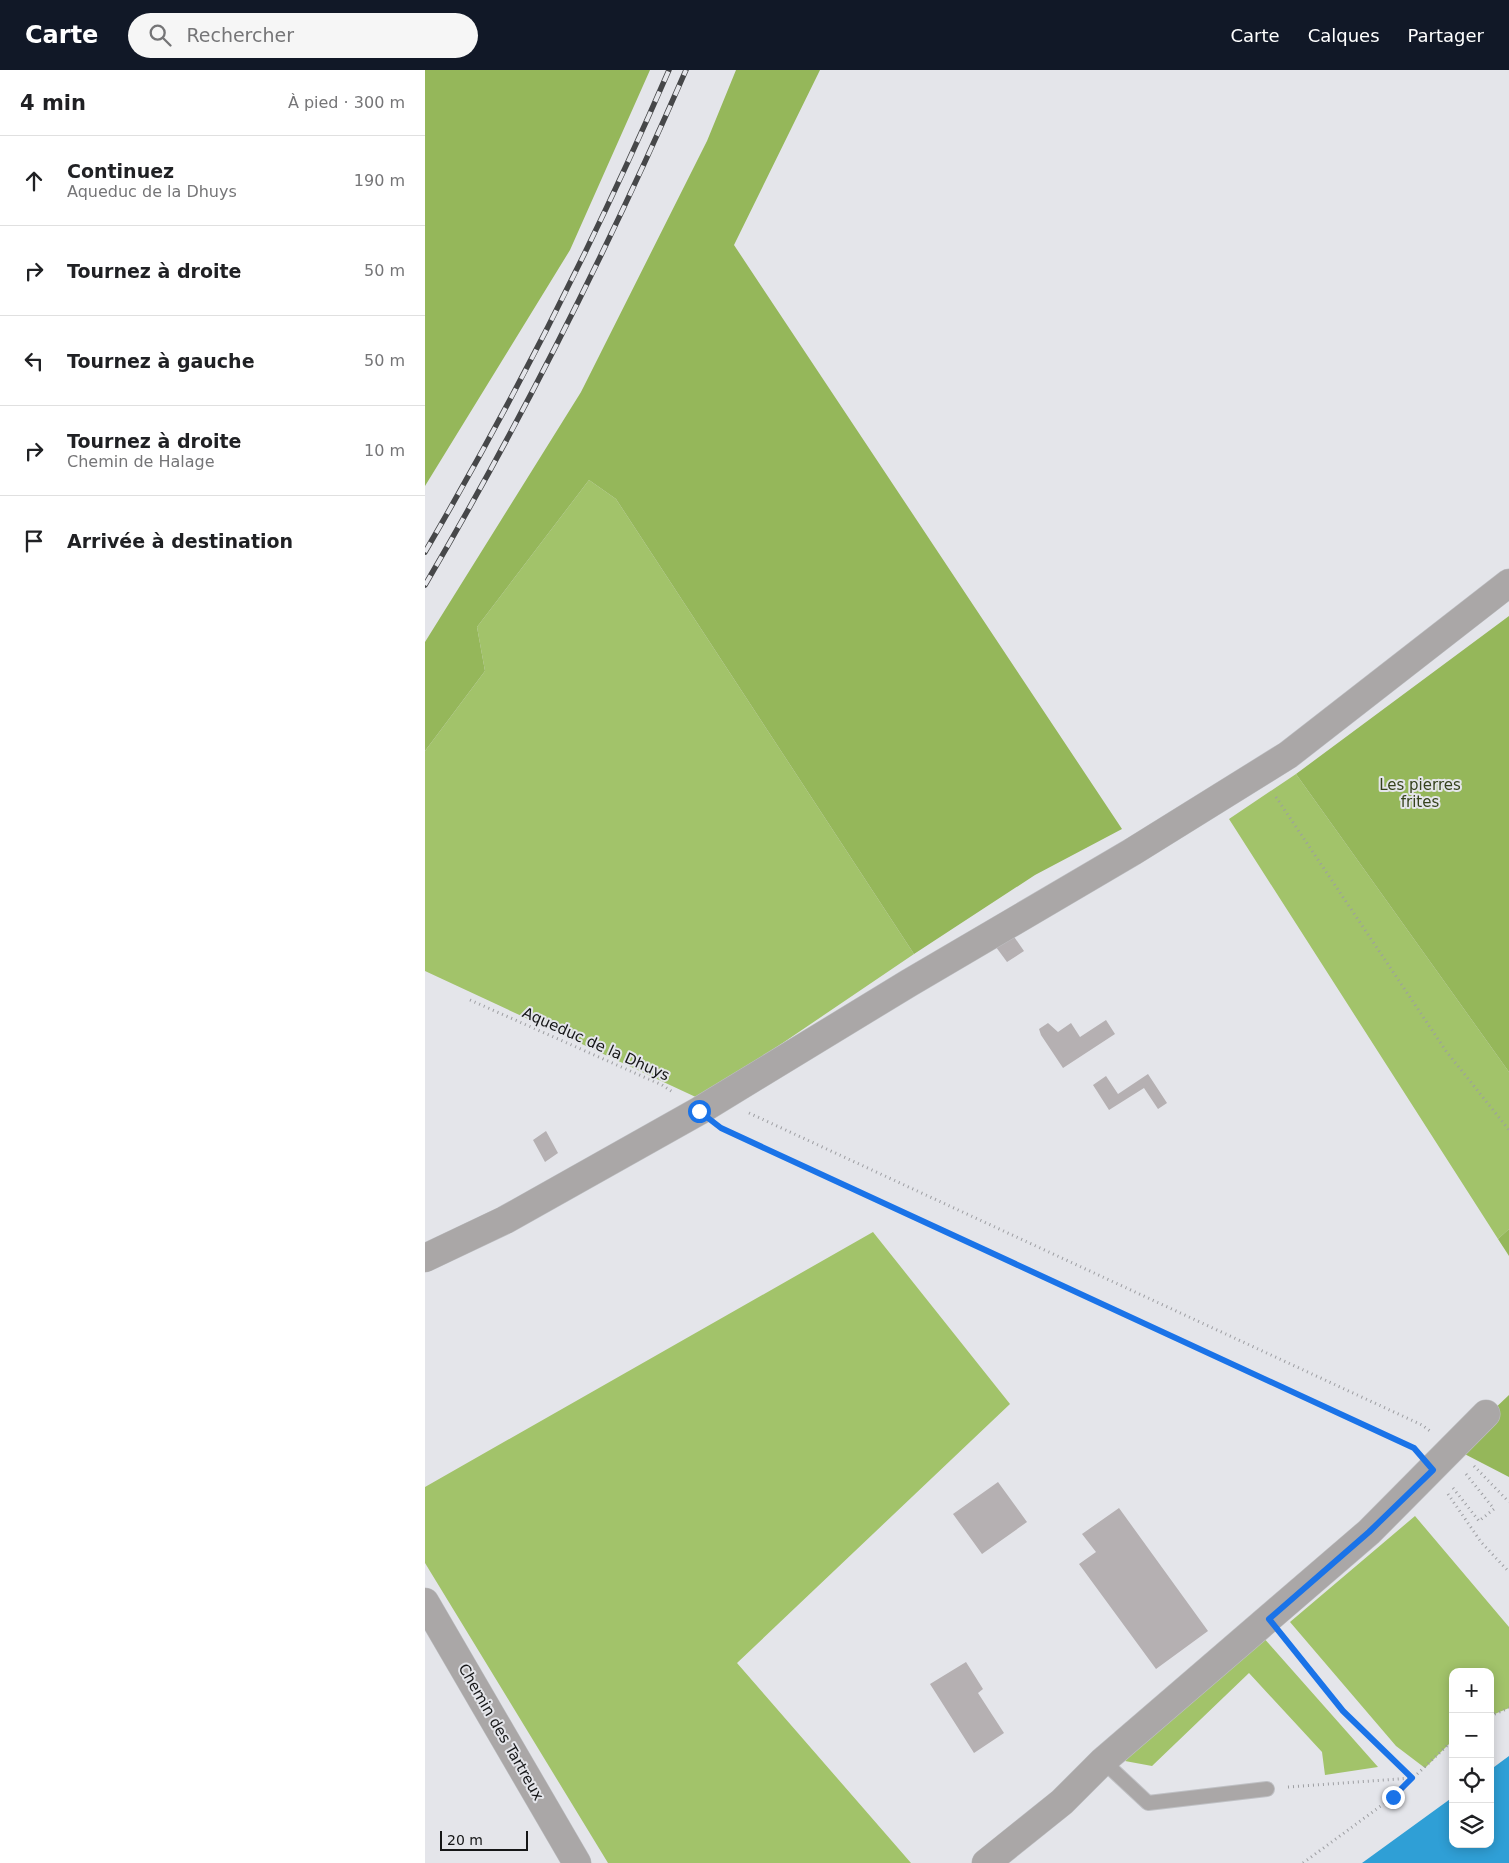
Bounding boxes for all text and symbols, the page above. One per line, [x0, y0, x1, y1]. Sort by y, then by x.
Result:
search box [128, 13, 478, 58]
text: Carte [25, 21, 98, 49]
icon: search [146, 21, 174, 49]
text: Rechercher [186, 24, 294, 46]
text: Carte [1231, 25, 1280, 46]
text: Calques [1308, 25, 1380, 46]
text: Partager [1408, 25, 1484, 46]
text: 4 min [20, 91, 86, 115]
text: À pied · 300 m [288, 93, 405, 112]
text: Continuez [67, 160, 174, 182]
icon: ahead [20, 167, 48, 195]
text: 190 m [354, 171, 405, 190]
text: Aqueduc de la Dhuys [67, 182, 237, 201]
icon: right [20, 257, 48, 285]
text: Tournez à droite [67, 260, 241, 282]
text: 50 m [364, 261, 405, 280]
icon: left [20, 347, 48, 375]
text: Tournez à gauche [67, 350, 255, 372]
text: 50 m [364, 351, 405, 370]
text: Tournez à droite [67, 430, 241, 452]
icon: right [20, 437, 48, 465]
text: 10 m [364, 441, 405, 460]
text: Chemin de Halage [67, 452, 215, 471]
icon: arrive [20, 527, 48, 555]
text: Arrivée à destination [67, 530, 293, 552]
park label: Les pierres frites [1379, 776, 1461, 811]
street label: Aqueduc de la Dhuys [520, 1003, 673, 1085]
route start [688, 1100, 711, 1123]
street label: Chemin des Tartreux [454, 1660, 548, 1804]
map controls [1449, 1668, 1494, 1848]
button: + [1449, 1668, 1494, 1713]
button: − [1449, 1713, 1494, 1758]
button: locate [1449, 1758, 1494, 1803]
route end [1382, 1786, 1405, 1809]
button: layers [1449, 1803, 1494, 1848]
scale bar [440, 1828, 527, 1851]
text: 20 m [447, 1832, 483, 1848]

